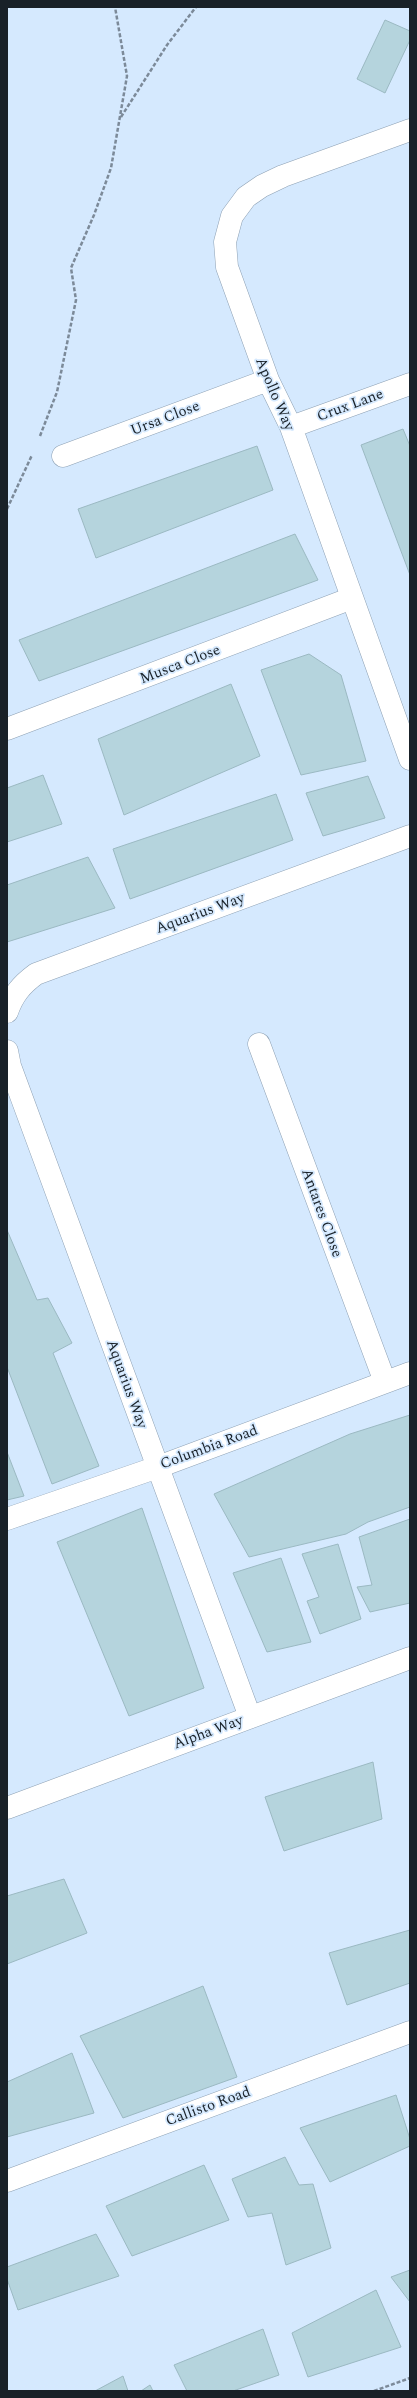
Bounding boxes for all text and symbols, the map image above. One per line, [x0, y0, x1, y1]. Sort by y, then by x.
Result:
street label: Apollo Way [249, 354, 301, 435]
street label: Crux Lane [314, 382, 386, 428]
street label: Ursa Close [127, 394, 203, 442]
street label: Musca Close [136, 638, 224, 690]
street label: Aquarius Way [152, 886, 248, 940]
street label: Antares Close [295, 1165, 349, 1261]
street label: Aquarius Way [100, 1336, 154, 1432]
street label: Columbia Road [157, 1419, 261, 1475]
street label: Alpha Way [170, 1709, 247, 1755]
street label: Callisto Road [162, 2080, 254, 2132]

